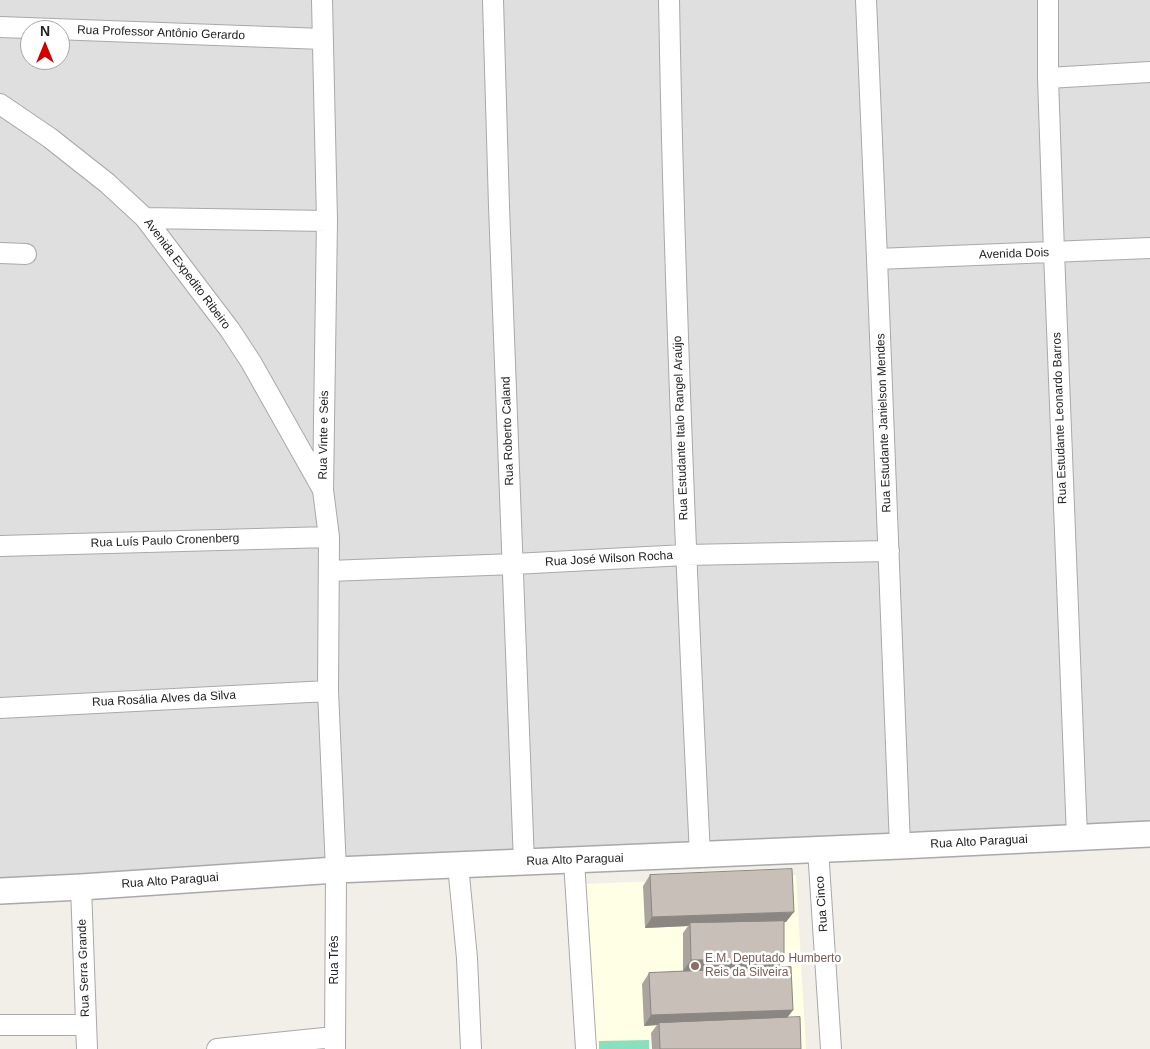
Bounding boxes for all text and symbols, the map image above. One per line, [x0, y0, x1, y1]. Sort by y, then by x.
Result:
north arrow [20, 20, 70, 70]
text: N [40, 23, 50, 39]
street label: Rua Professor Antônio Gerardo [77, 23, 245, 43]
street label: Avenida Expedito Ribeiro [141, 216, 233, 332]
street label: Avenida Dois [979, 246, 1049, 262]
street label: Rua Estudante Leonardo Barros [1050, 332, 1070, 504]
street label: Rua Estudante Janielson Mendes [874, 333, 894, 513]
street label: Rua Estudante Italo Rangel Araújo [671, 335, 691, 521]
street label: Rua Roberto Caland [499, 376, 517, 486]
street label: Rua Vinte e Seis [316, 390, 332, 480]
street label: Rua Luís Paulo Cronenberg [90, 531, 240, 551]
street label: Rua José Wilson Rocha [545, 548, 673, 570]
street label: Rua Rosália Alves da Silva [92, 688, 236, 710]
street label: Rua Alto Paraguai [930, 832, 1028, 852]
street label: Rua Alto Paraguai [526, 851, 624, 869]
street label: Rua Alto Paraguai [121, 870, 219, 892]
street label: Rua Cinco [813, 876, 831, 932]
street label: Rua Serra Grande [75, 919, 93, 1017]
street label: Rua Três [328, 936, 342, 984]
place label: E.M. Deputado Humberto Reis da Silveira [705, 952, 841, 980]
marker: E.M. Deputado Humberto Reis da Silveira [689, 960, 701, 972]

